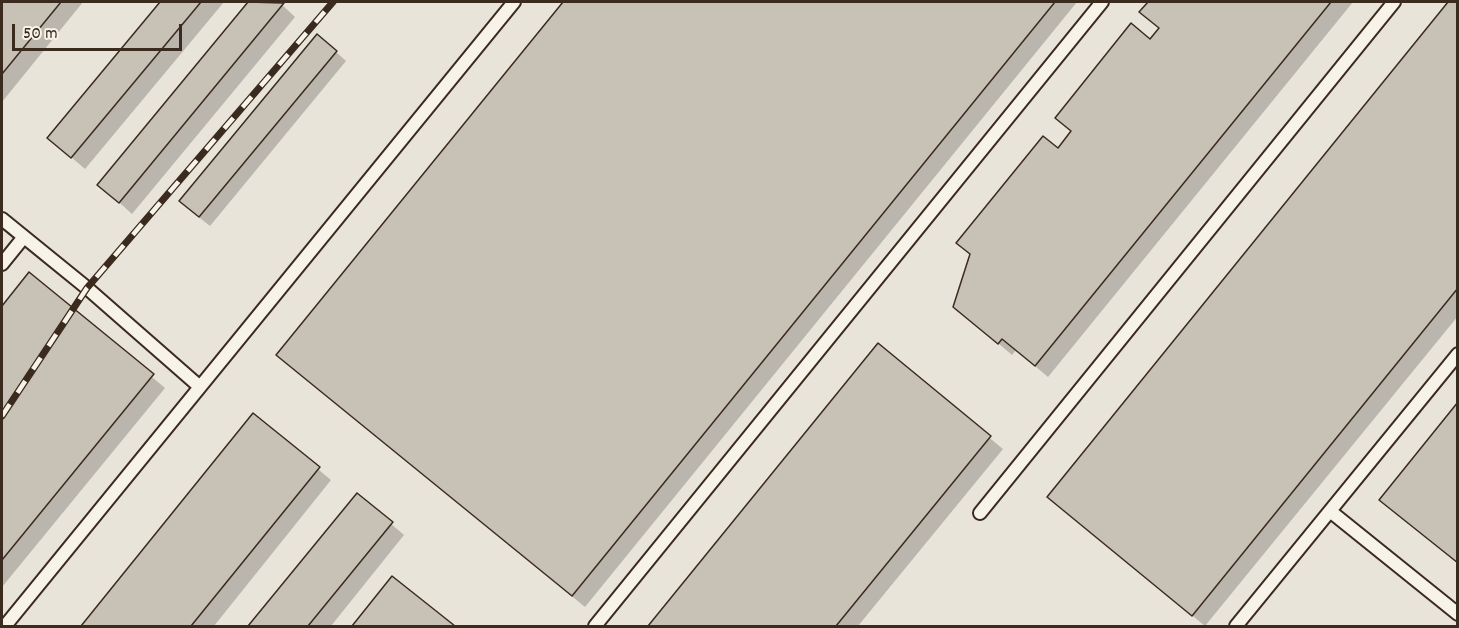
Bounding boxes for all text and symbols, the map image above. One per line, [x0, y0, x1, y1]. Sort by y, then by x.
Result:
scale bar [15, 12, 184, 50]
text: 50 m [23, 22, 58, 47]

